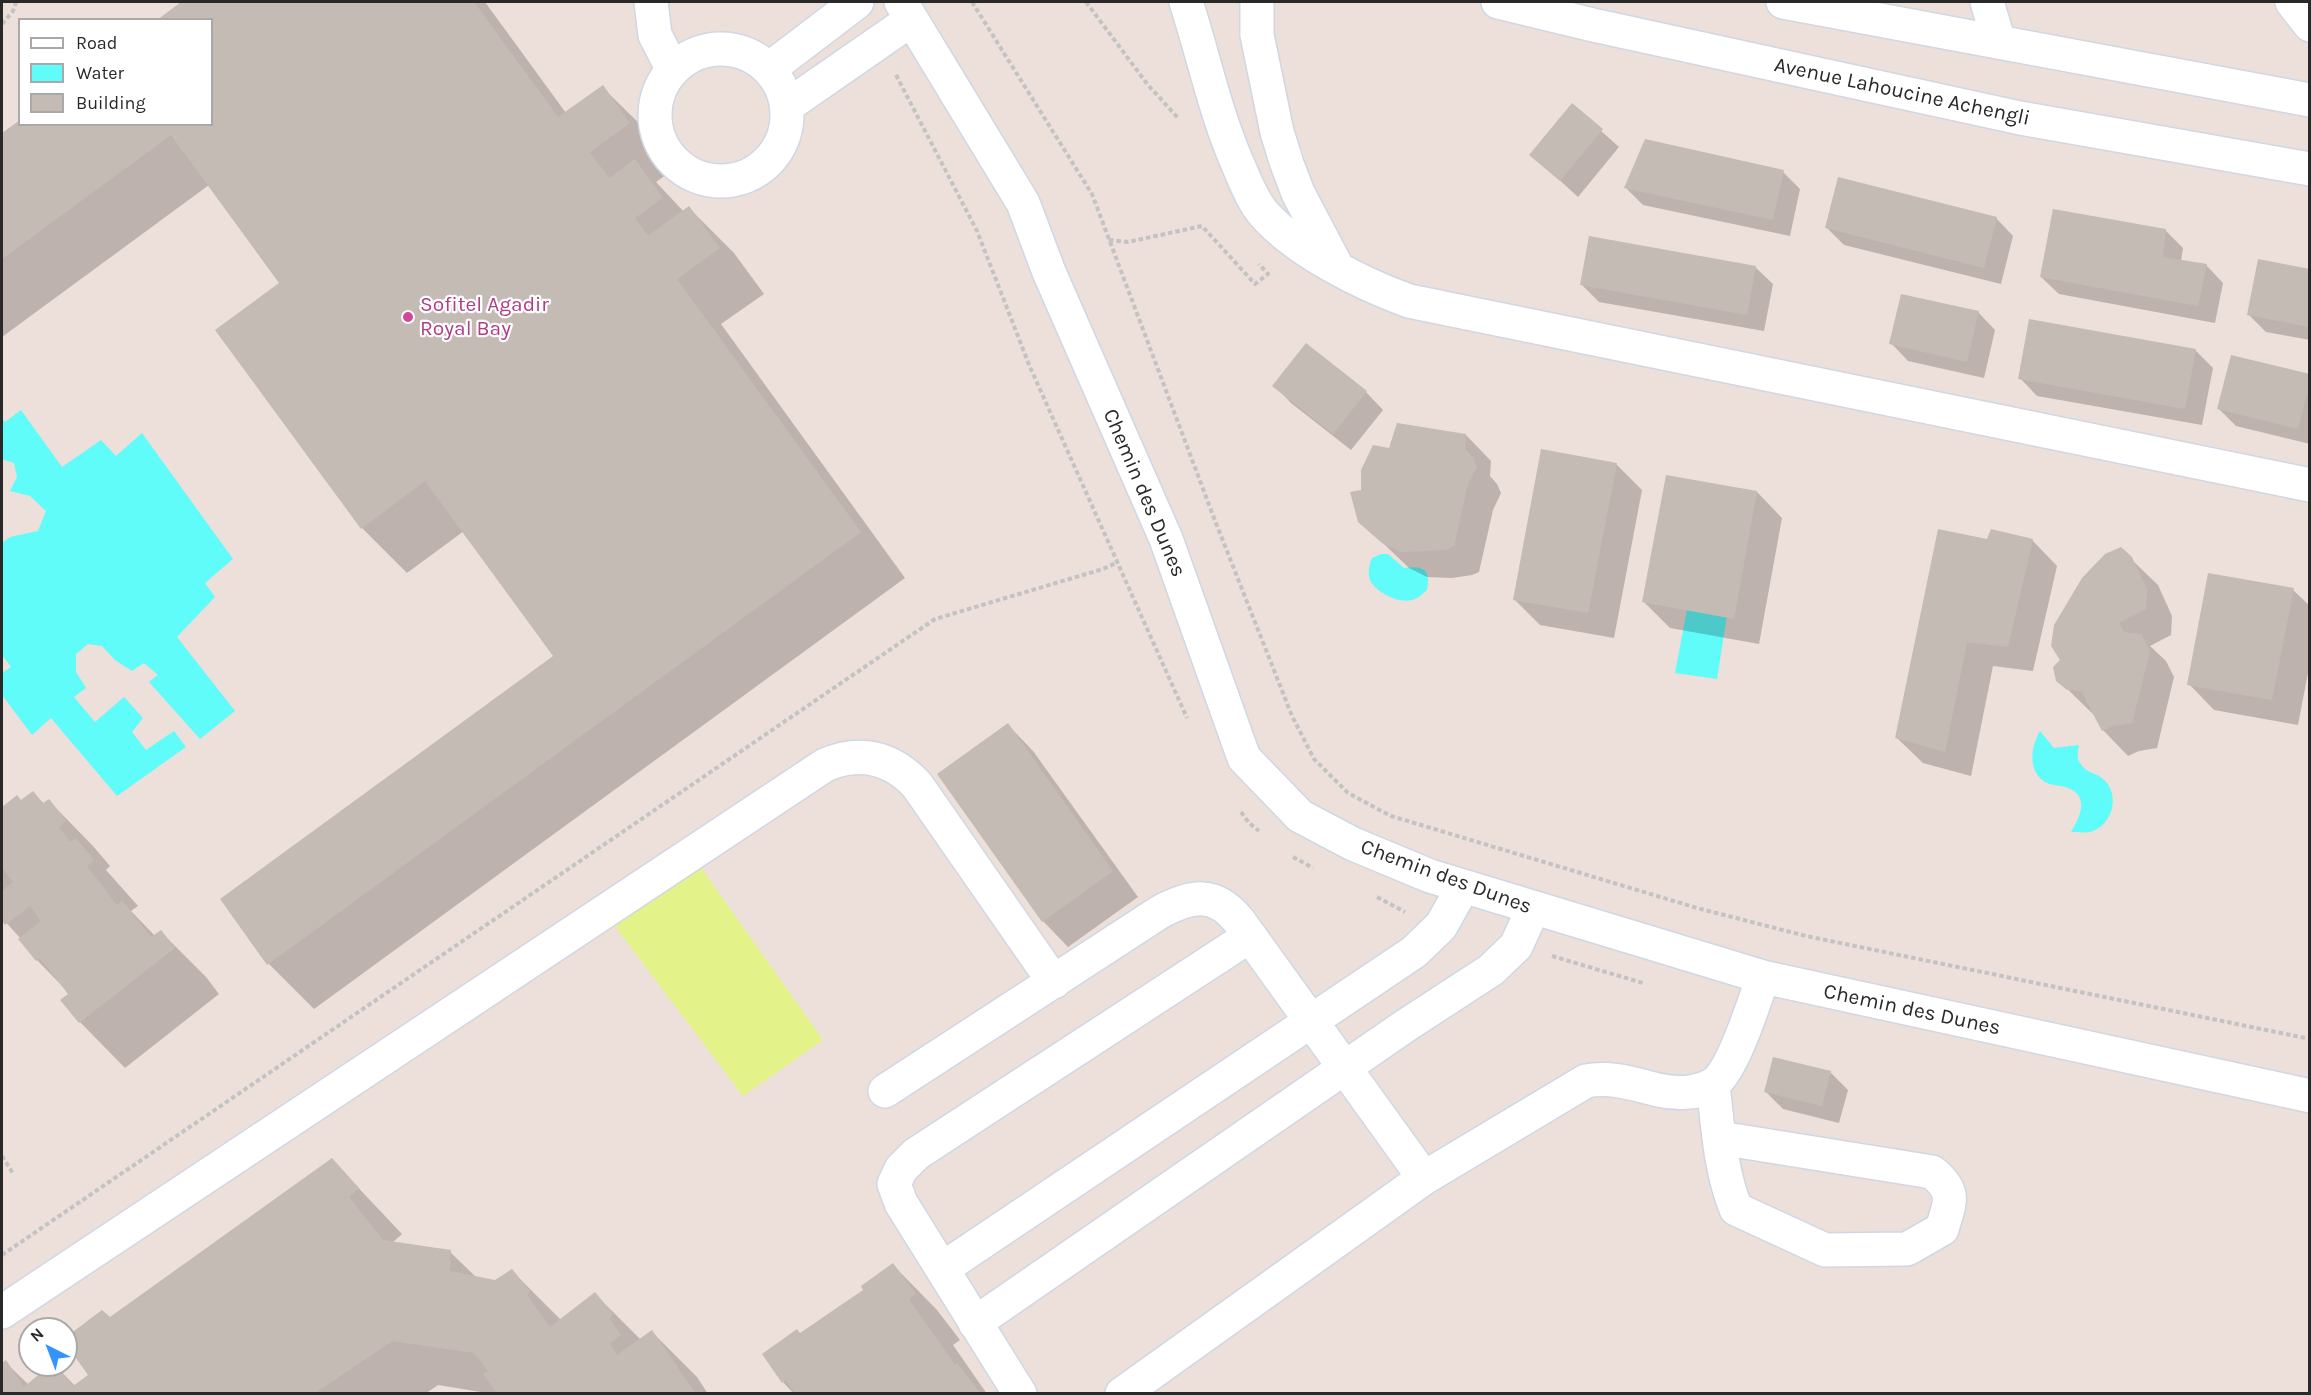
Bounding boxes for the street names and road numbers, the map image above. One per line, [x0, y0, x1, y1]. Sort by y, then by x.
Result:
street label: Avenue Lahoucine Achengli [1772, 53, 2032, 131]
street label: Chemin des Dunes [1097, 405, 1191, 581]
street label: Chemin des Dunes [1357, 834, 1535, 920]
street label: Chemin des Dunes [1821, 979, 2003, 1041]

